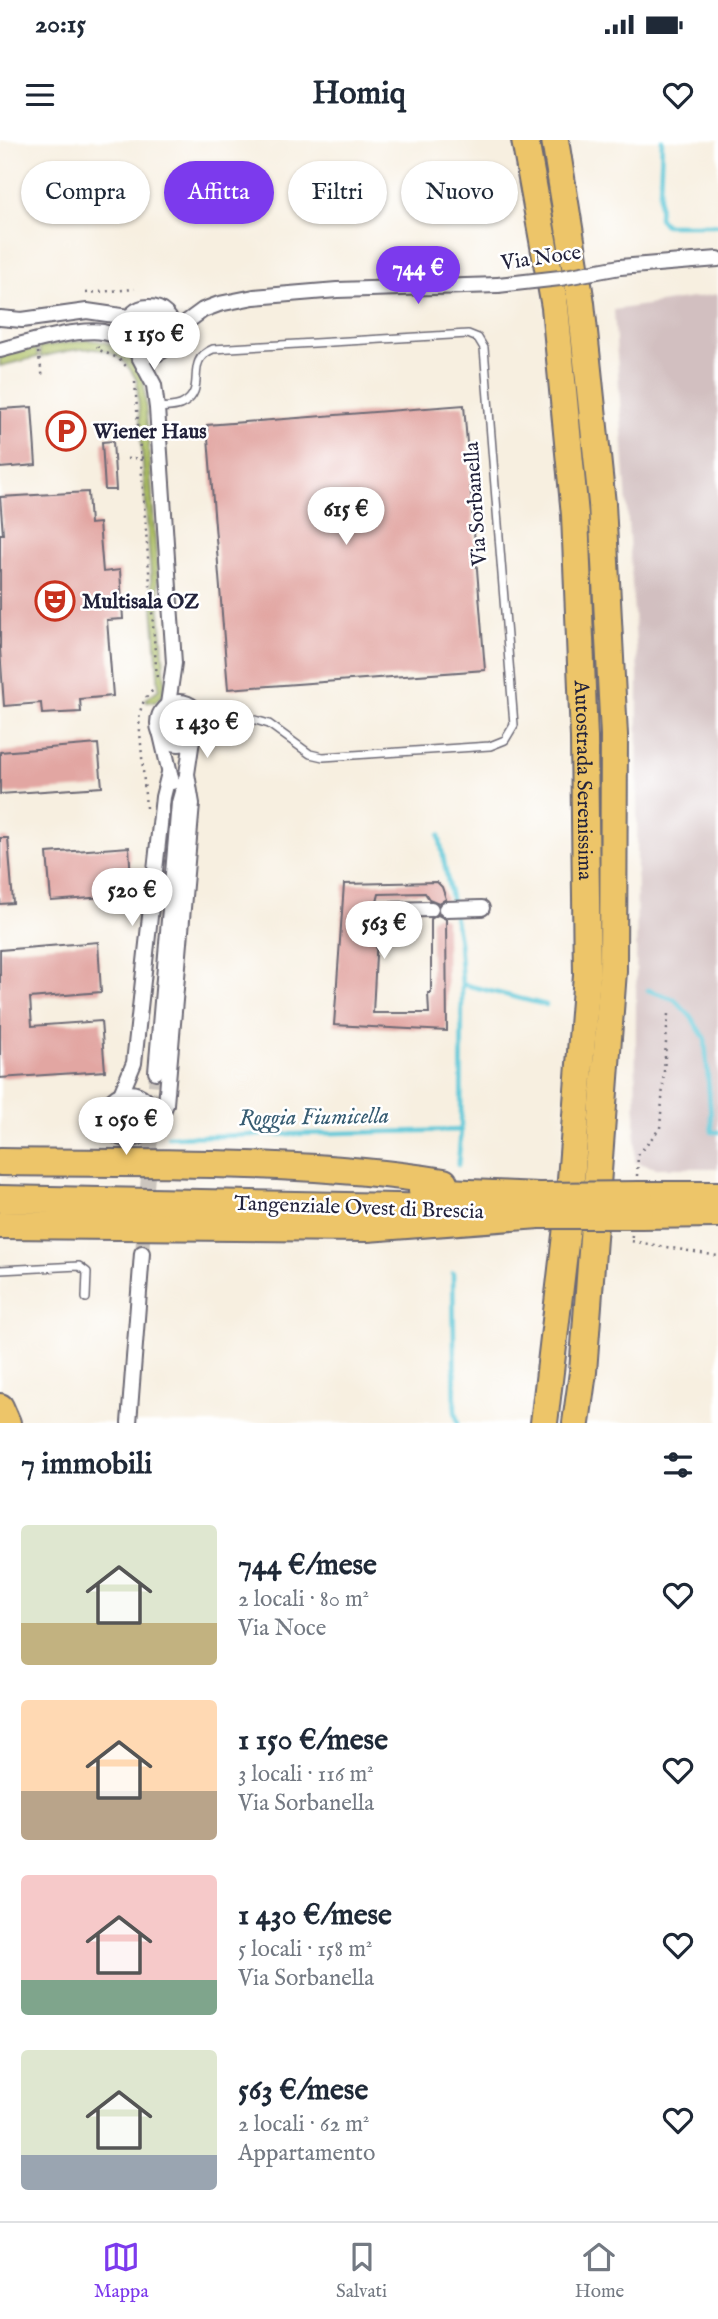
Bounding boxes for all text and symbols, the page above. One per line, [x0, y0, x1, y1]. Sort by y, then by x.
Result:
text: 20:15 [35, 8, 86, 41]
text: Homiq [312, 74, 406, 115]
icon: menu [21, 76, 59, 114]
icon: heart [659, 76, 697, 114]
chip: Compra [21, 161, 150, 224]
chip: Affitta [164, 161, 274, 224]
chip: Filtri [288, 161, 387, 224]
chip: Nuovo [401, 161, 518, 224]
street label: Via Noce [498, 239, 583, 278]
pin: 744 € [369, 246, 467, 306]
text: 744 € [392, 254, 444, 283]
pin: 1 150 € [89, 313, 219, 372]
text: 1 150 € [124, 320, 184, 349]
parking icon: Wiener Haus [45, 410, 87, 452]
place label: Wiener Haus [92, 419, 207, 446]
street label: Via Sorbanella [459, 440, 494, 568]
pin: 615 € [297, 488, 395, 547]
text: 615 € [324, 495, 368, 524]
theatre icon: Multisala OZ [34, 580, 76, 622]
place label: Multisala OZ [82, 589, 199, 616]
street label: Autostrada Serenissima [567, 679, 598, 881]
pin: 1 430 € [142, 700, 272, 760]
text: 1 430 € [175, 708, 239, 737]
pin: 520 € [83, 868, 181, 928]
text: 520 € [108, 876, 156, 905]
pin: 563 € [335, 902, 433, 961]
text: 563 € [361, 909, 407, 938]
pin: 1 050 € [61, 1098, 191, 1157]
water label: Roggia Fiumicella [239, 1102, 389, 1134]
text: 1 050 € [95, 1105, 157, 1134]
street label: Tangenziale Ovest di Brescia [234, 1191, 485, 1226]
text: 7 immobili [21, 1446, 152, 1484]
icon: filters [659, 1446, 697, 1484]
text: 744 €/mese [238, 1547, 377, 1585]
icon: home [77, 1553, 161, 1637]
icon: heart [659, 1576, 697, 1614]
text: 2 locali · 80 m² [238, 1585, 369, 1614]
text: Via Noce [238, 1614, 326, 1643]
text: 1 150 €/mese [238, 1722, 388, 1760]
icon: home [77, 1728, 161, 1812]
icon: heart [659, 1751, 697, 1789]
text: 3 locali · 116 m² [238, 1760, 374, 1789]
text: Via Sorbanella [238, 1789, 374, 1818]
text: 1 430 €/mese [238, 1897, 392, 1935]
icon: home [77, 1903, 161, 1987]
icon: heart [659, 1926, 697, 1964]
text: 5 locali · 158 m² [238, 1935, 372, 1964]
text: Via Sorbanella [238, 1964, 374, 1993]
text: 563 €/mese [238, 2072, 368, 2110]
icon: home [77, 2078, 161, 2162]
icon: heart [659, 2101, 697, 2139]
text: 2 locali · 62 m² [238, 2110, 369, 2139]
text: Appartamento [238, 2139, 375, 2168]
tab: Mappa [94, 2238, 149, 2304]
tab: Salvati [336, 2238, 387, 2304]
tab: Home [575, 2238, 624, 2304]

